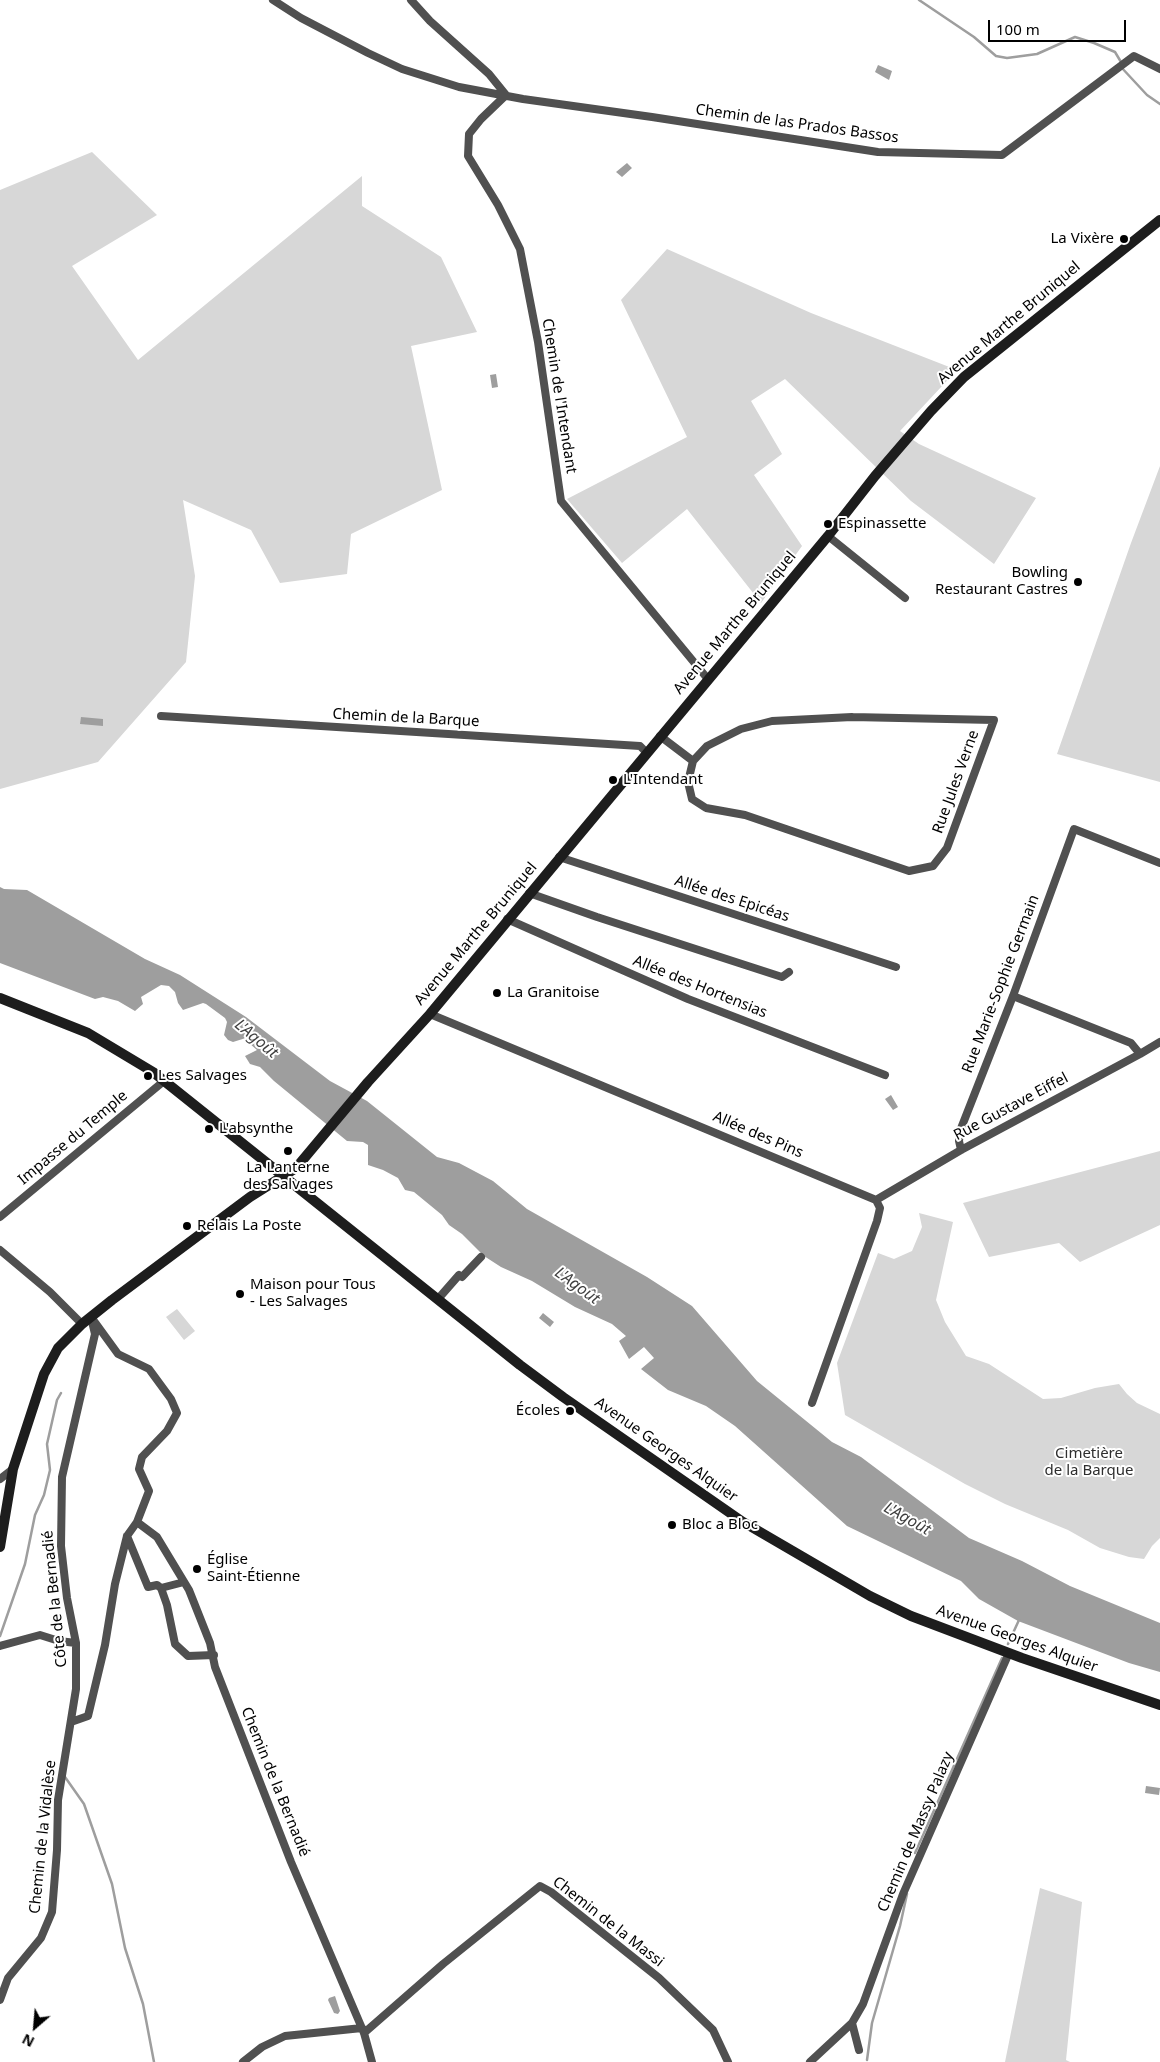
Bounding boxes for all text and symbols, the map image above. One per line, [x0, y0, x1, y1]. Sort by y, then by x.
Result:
scale bar [990, 10, 1128, 42]
text: 100 m [996, 19, 1040, 39]
street label: Chemin de las Prados Bassos [694, 101, 900, 147]
place label: La Vixère [1051, 230, 1114, 248]
marker: La Vixère [1118, 233, 1130, 245]
street label: Avenue Marthe Bruniquel [934, 258, 1084, 388]
street label: Chemin de l'Intendant [538, 317, 580, 475]
place label: Espinassette [838, 515, 926, 533]
marker: Espinassette [822, 518, 834, 530]
street label: Avenue Marthe Bruniquel [670, 548, 800, 698]
place label: Bowling Restaurant Castres [935, 564, 1068, 599]
marker: Bowling Restaurant Castres [1072, 576, 1084, 588]
street label: Chemin de la Barque [332, 705, 480, 731]
street label: Rue Jules Verne [929, 728, 983, 836]
place label: L'Intendant [623, 771, 703, 789]
marker: L'Intendant [607, 774, 619, 786]
street label: Avenue Marthe Bruniquel [411, 859, 541, 1009]
street label: Allée des Epicéas [672, 872, 792, 926]
street label: Rue Marie-Sophie Germain [959, 892, 1043, 1076]
street label: Allée des Hortensias [630, 952, 770, 1022]
place label: La Granitoise [507, 984, 600, 1002]
marker: La Granitoise [491, 987, 503, 999]
water label: L'Agoût [230, 1015, 282, 1063]
place label: Les Salvages [158, 1067, 247, 1085]
street label: Rue Gustave Eiffel [951, 1069, 1071, 1145]
marker: Les Salvages [142, 1070, 154, 1082]
street label: Impasse du Temple [15, 1087, 131, 1189]
street label: Allée des Pins [710, 1108, 806, 1162]
place label: L'absynthe [219, 1120, 293, 1138]
marker: L'absynthe [203, 1123, 215, 1135]
marker: La Lanterne des Salvages [282, 1145, 294, 1157]
place label: La Lanterne des Salvages [243, 1159, 333, 1194]
place label: Relais La Poste [197, 1217, 301, 1235]
marker: Relais La Poste [181, 1220, 193, 1232]
water label: L'Agoût [551, 1263, 603, 1309]
place label: Maison pour Tous - Les Salvages [250, 1276, 376, 1311]
marker: Maison pour Tous - Les Salvages [234, 1288, 246, 1300]
street label: Avenue Georges Alquier [591, 1394, 741, 1506]
place label: Écoles [516, 1402, 560, 1420]
marker: Écoles [564, 1405, 576, 1417]
park label: Cimetière de la Barque [1045, 1445, 1133, 1480]
water label: L'Agoût [880, 1498, 934, 1540]
place label: Bloc a Bloc [682, 1516, 758, 1534]
marker: Bloc a Bloc [666, 1519, 678, 1531]
street label: Côte de la Bernadié [39, 1530, 71, 1668]
place label: Église Saint-Étienne [207, 1551, 300, 1586]
marker: Église Saint-Étienne [191, 1563, 203, 1575]
street label: Avenue Georges Alquier [934, 1601, 1100, 1677]
street label: Chemin de la Bernadié [237, 1705, 313, 1859]
street label: Chemin de Massy Palazy [874, 1749, 958, 1915]
street label: Chemin de la Vidalèse [26, 1759, 60, 1915]
street label: Chemin de la Massi [549, 1873, 667, 1971]
north arrow [10, 2002, 60, 2052]
text: N [19, 2030, 37, 2052]

